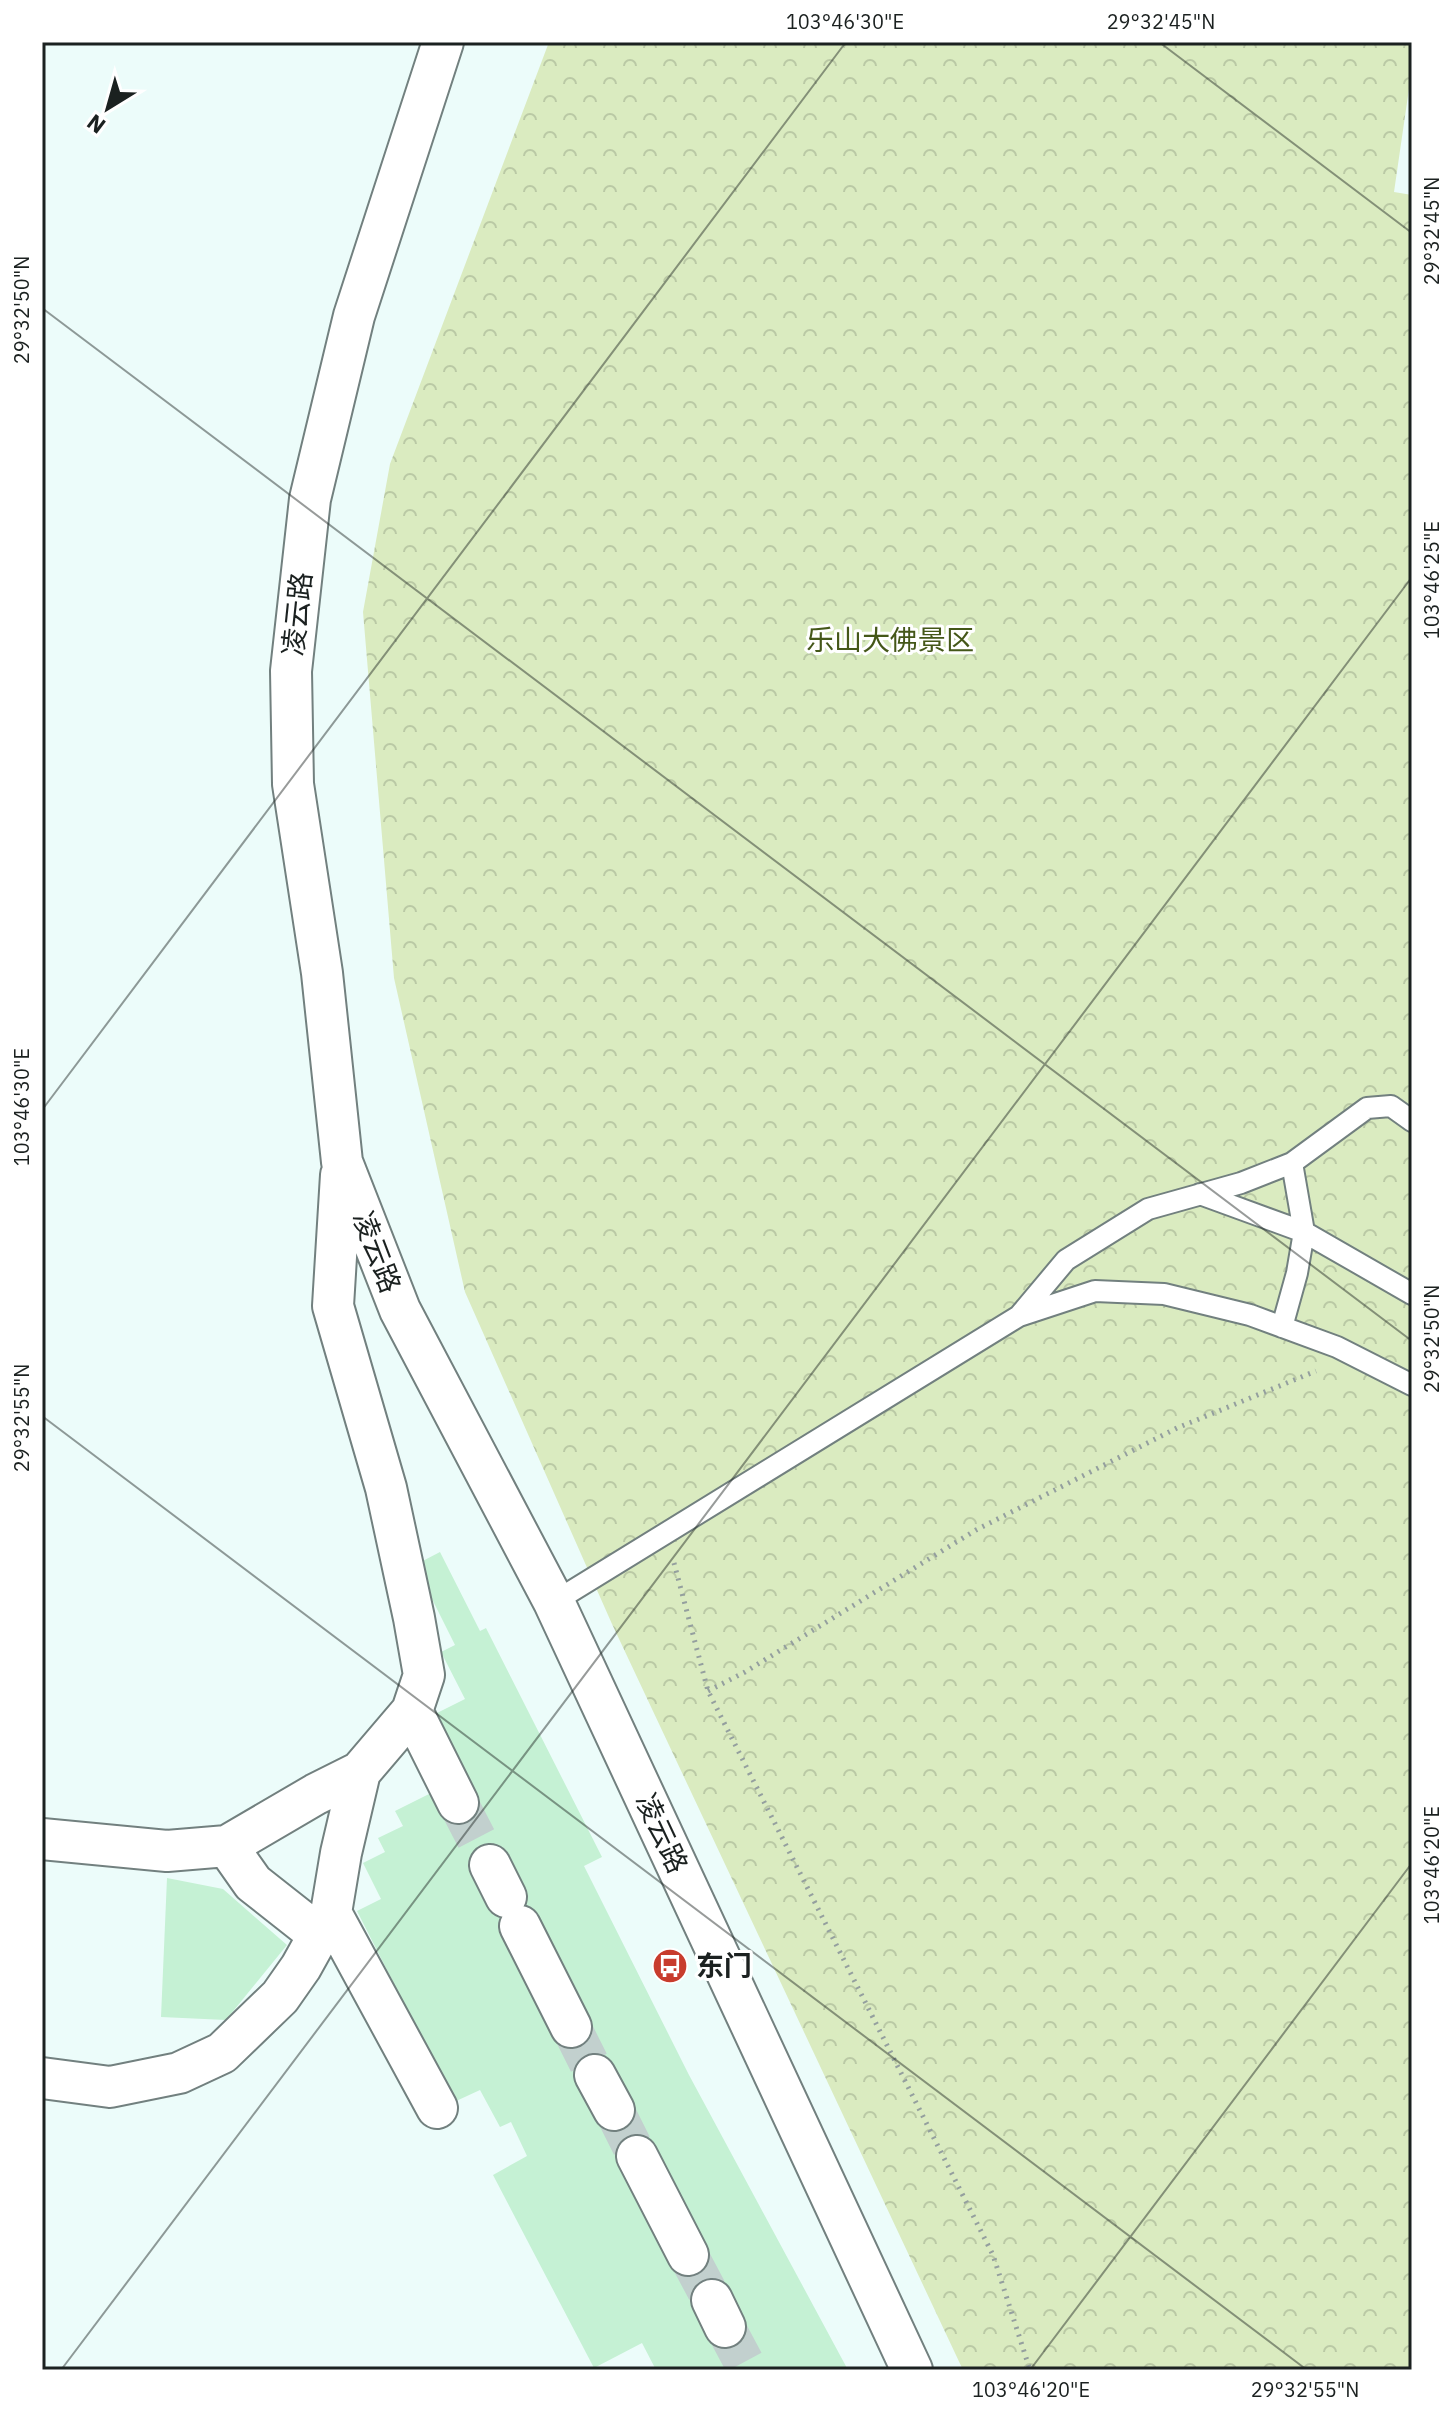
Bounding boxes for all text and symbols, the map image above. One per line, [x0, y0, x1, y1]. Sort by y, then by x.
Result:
text: 103°46'30"E [786, 8, 904, 35]
text: 29°32'45"N [1107, 8, 1215, 35]
north arrow [68, 68, 148, 148]
text: N [81, 108, 111, 141]
text: 29°32'45"N [1418, 177, 1445, 285]
text: 29°32'50"N [8, 256, 35, 364]
text: 103°46'25"E [1418, 521, 1445, 639]
street label: 凌云路 [274, 570, 319, 658]
park label: 乐山大佛景区 [806, 621, 974, 658]
text: 103°46'30"E [8, 1048, 35, 1166]
street label: 凌云路 [345, 1206, 410, 1298]
text: 29°32'50"N [1418, 1285, 1445, 1393]
text: 29°32'55"N [8, 1364, 35, 1472]
street label: 凌云路 [628, 1787, 697, 1879]
text: 103°46'20"E [1418, 1806, 1445, 1924]
bus stop icon: 东门 [651, 1947, 689, 1985]
place label: 东门 [696, 1947, 752, 1984]
text: 103°46'20"E [972, 2376, 1090, 2403]
text: 29°32'55"N [1251, 2376, 1359, 2403]

